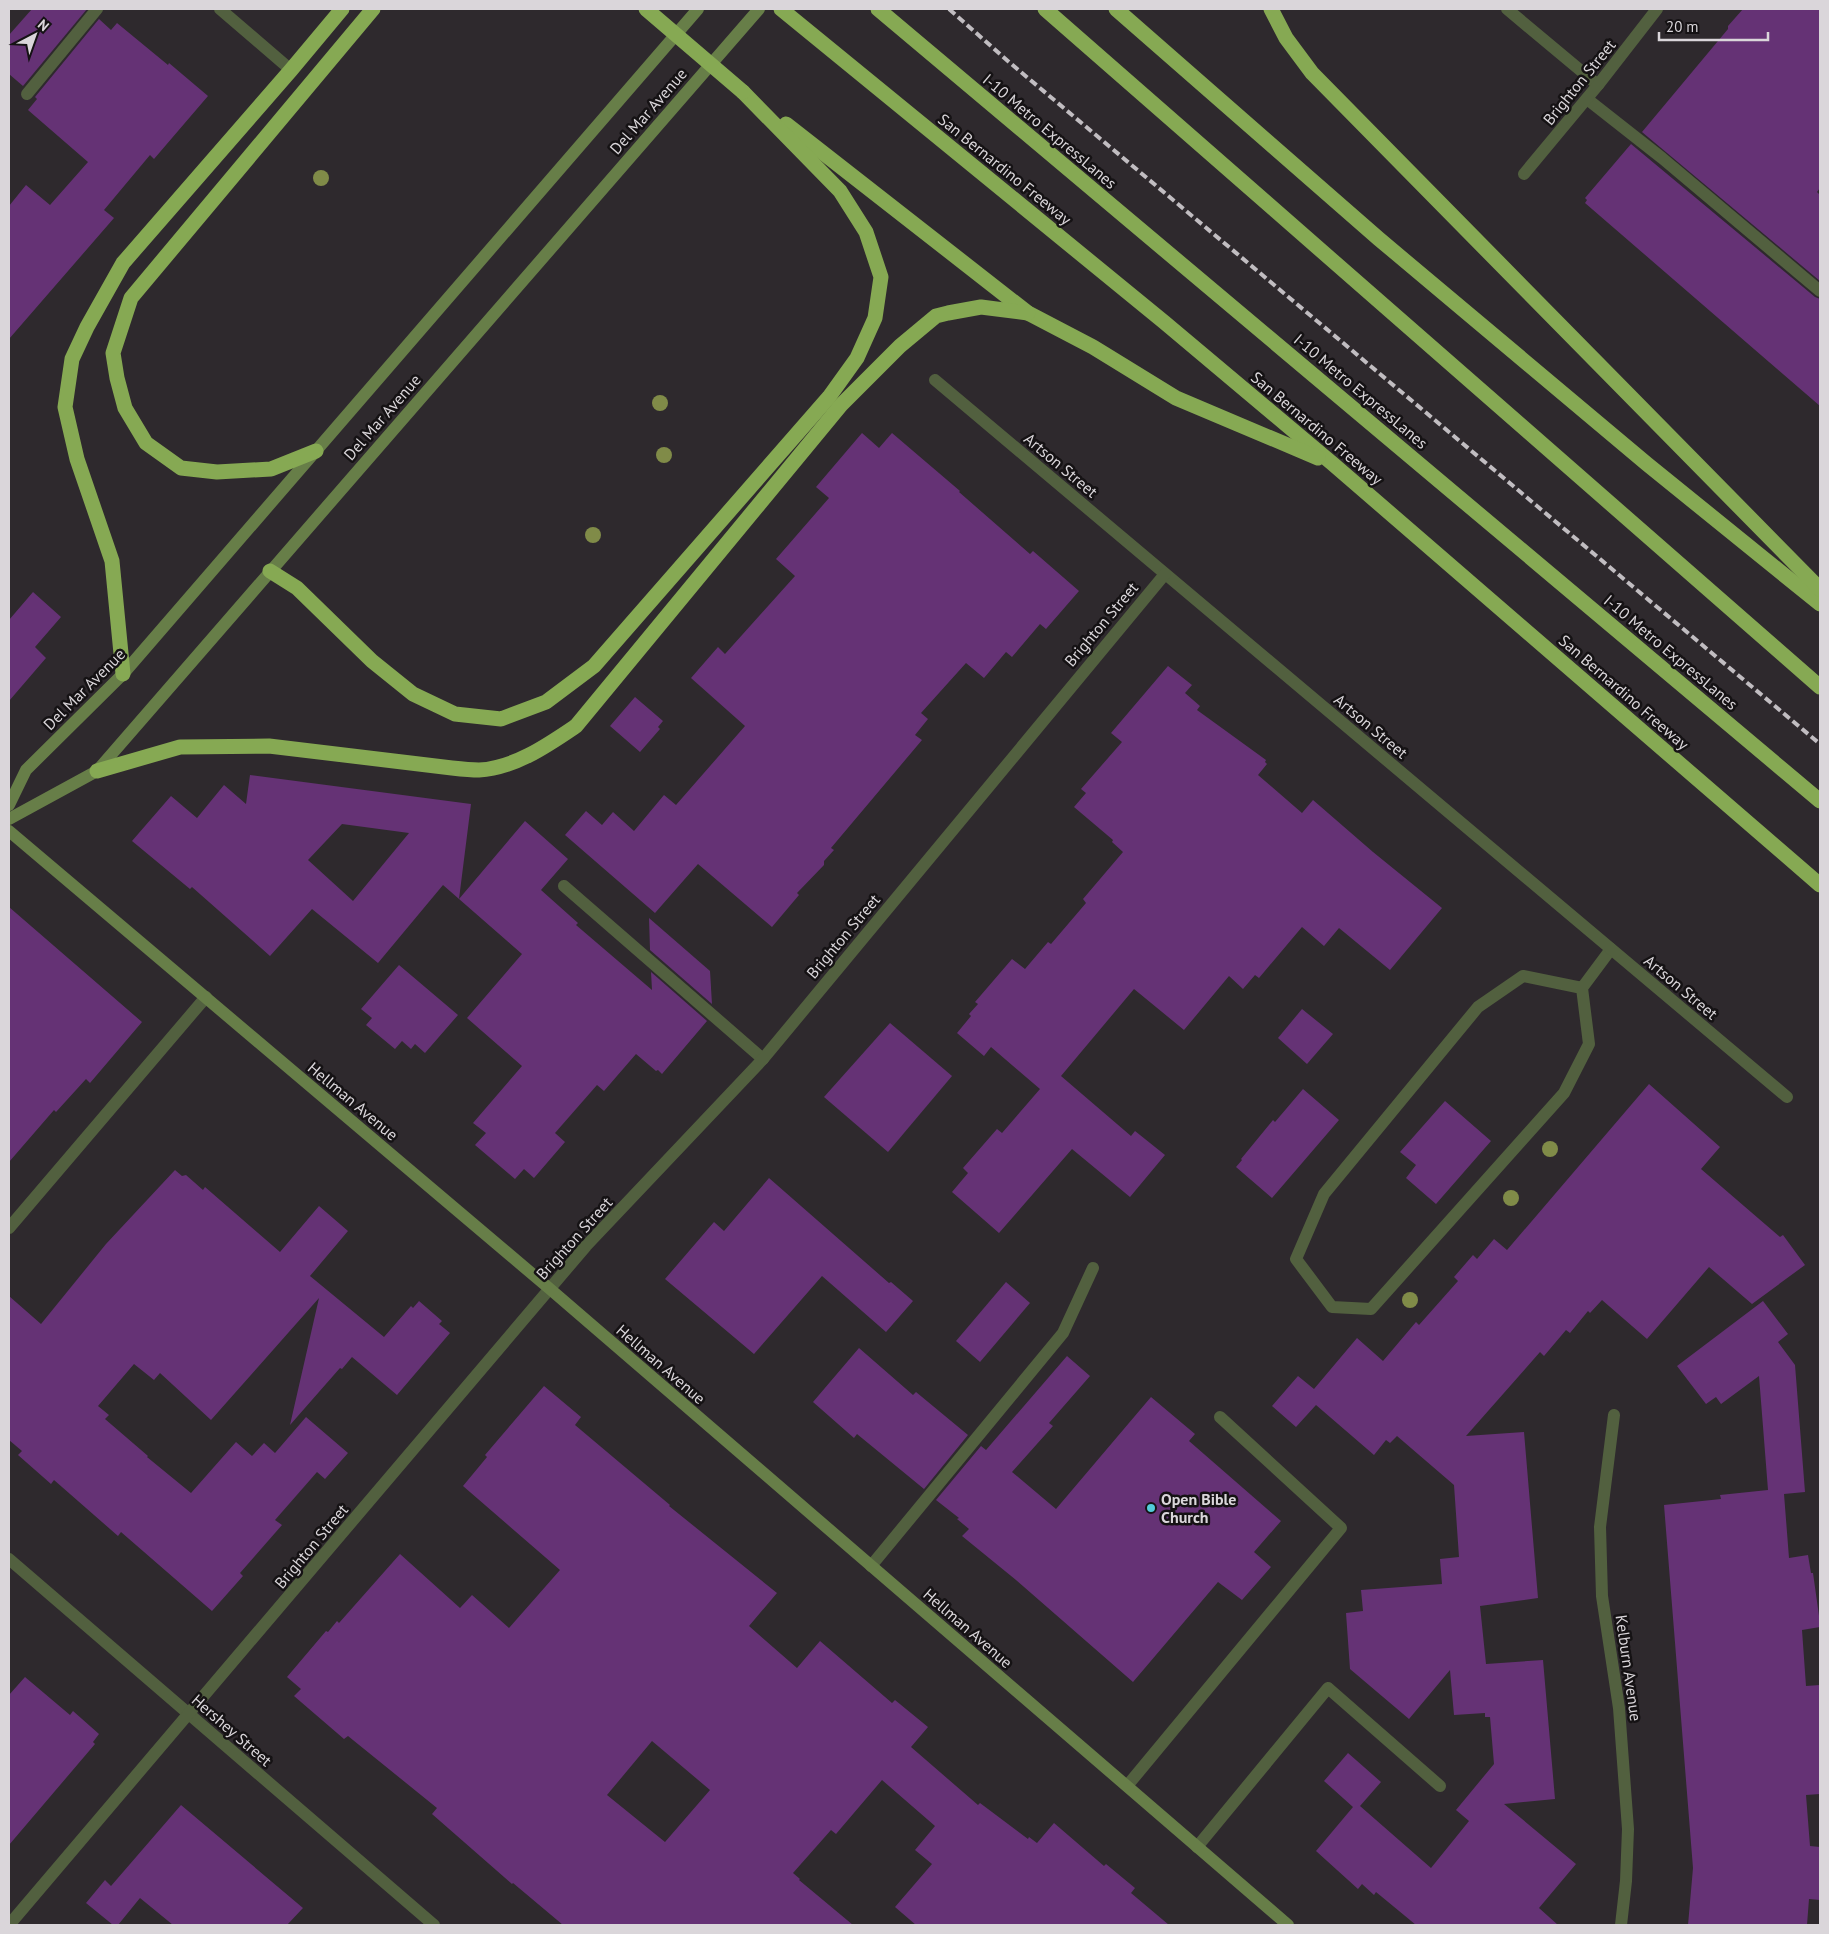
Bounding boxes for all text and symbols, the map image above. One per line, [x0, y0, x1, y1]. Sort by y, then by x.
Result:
north arrow [10, 10, 60, 60]
scale bar [1659, 10, 1768, 42]
text: N [34, 15, 53, 35]
text: 20 m [1666, 17, 1699, 36]
street label: Brighton Street [1538, 35, 1620, 129]
street label: Del Mar Avenue [605, 64, 691, 158]
street label: I-10 Metro ExpressLanes [979, 69, 1121, 193]
street label: San Bernardino Freeway [934, 109, 1076, 229]
street label: I-10 Metro ExpressLanes [1290, 329, 1432, 453]
street label: San Bernardino Freeway [1247, 367, 1387, 489]
street label: Del Mar Avenue [339, 370, 425, 464]
street label: Artson Street [1020, 428, 1102, 502]
street label: Brighton Street [1060, 577, 1142, 670]
street label: I-10 Metro ExpressLanes [1600, 590, 1742, 714]
street label: San Bernardino Freeway [1555, 630, 1694, 754]
street label: Del Mar Avenue [39, 644, 129, 734]
street label: Artson Street [1330, 689, 1412, 763]
street label: Brighton Street [802, 889, 884, 982]
street label: Artson Street [1640, 950, 1722, 1024]
street label: Hellman Avenue [304, 1057, 402, 1145]
street label: Brighton Street [532, 1192, 617, 1283]
street label: Hellman Avenue [612, 1320, 710, 1408]
place label: Open Bible Church [1161, 1489, 1236, 1527]
street label: Brighton Street [270, 1499, 352, 1592]
marker: Open Bible Church [1145, 1502, 1157, 1514]
street label: Hellman Avenue [919, 1584, 1017, 1672]
street label: Kelburn Avenue [1612, 1614, 1646, 1722]
street label: Hershey Street [188, 1690, 277, 1771]

